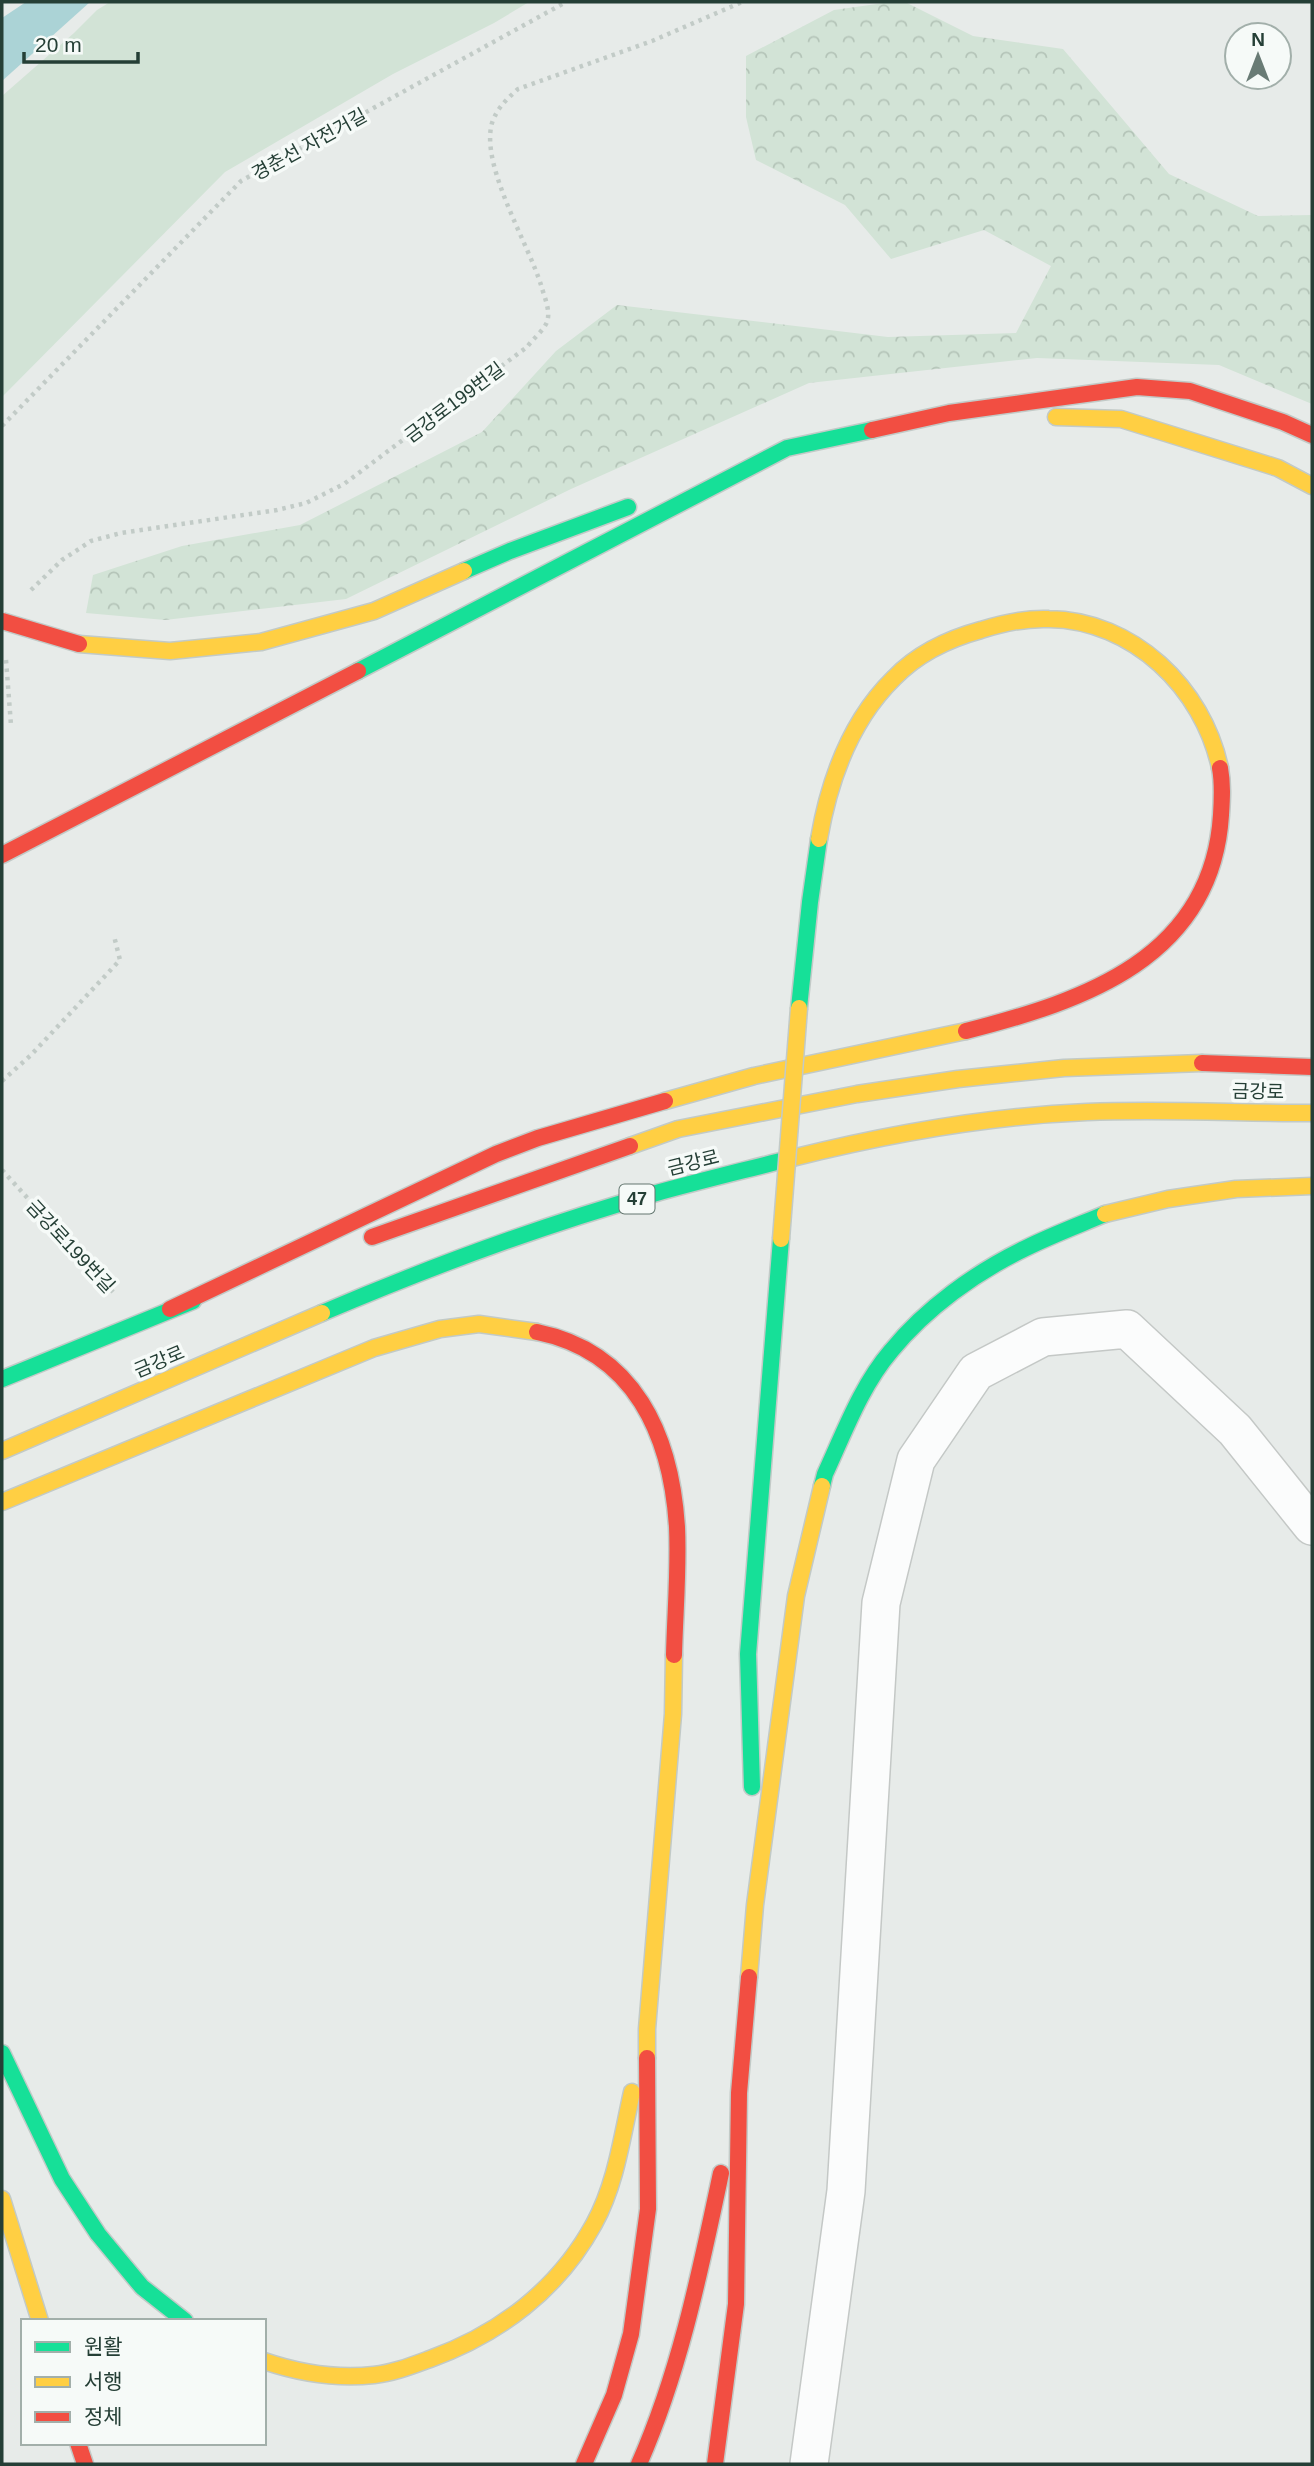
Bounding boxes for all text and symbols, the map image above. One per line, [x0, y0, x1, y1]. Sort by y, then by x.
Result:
scale bar [24, 21, 138, 65]
north arrow [1223, 21, 1293, 91]
text: N [1251, 29, 1265, 50]
text: 20 m [35, 33, 82, 56]
street label: 경춘선 자전거길 [248, 104, 370, 185]
street label: 금강로199번길 [400, 358, 508, 447]
street label: 금강로 [1232, 1081, 1284, 1102]
street label: 금강로 [665, 1146, 721, 1179]
road number: 47 [620, 1184, 654, 1214]
street label: 금강로199번길 [22, 1196, 119, 1297]
street label: 금강로 [131, 1342, 187, 1381]
legend [21, 2319, 266, 2445]
text: 원활 [84, 2335, 123, 2358]
text: 서행 [84, 2370, 123, 2393]
text: 정체 [84, 2405, 123, 2428]

